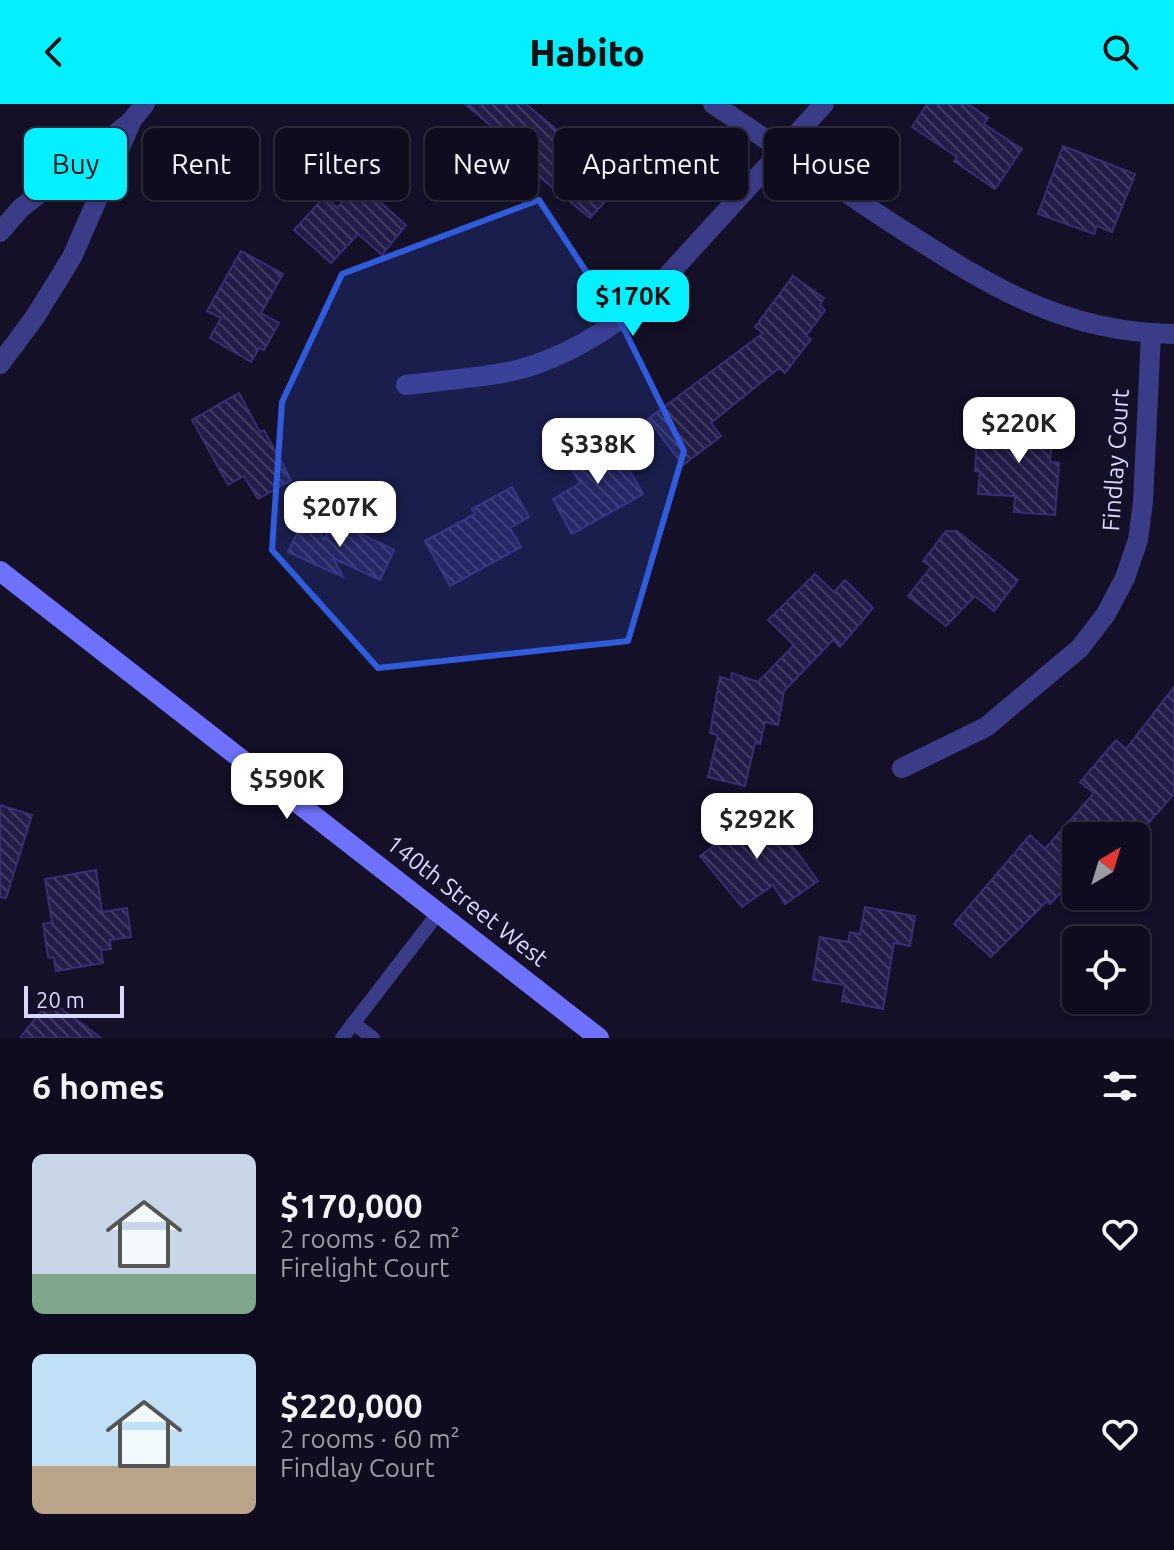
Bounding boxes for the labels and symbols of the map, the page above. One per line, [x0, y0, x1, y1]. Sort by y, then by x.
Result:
pin: $170K [577, 270, 689, 338]
street label: Findlay Court [1097, 387, 1134, 532]
pin: $220K [963, 397, 1075, 465]
pin: $338K [542, 418, 654, 486]
pin: $207K [284, 481, 396, 549]
pin: $590K [231, 753, 343, 821]
pin: $292K [701, 793, 813, 861]
north arrow [1062, 822, 1150, 910]
street label: 140th Street West [382, 829, 554, 972]
scale bar [24, 982, 124, 1018]

